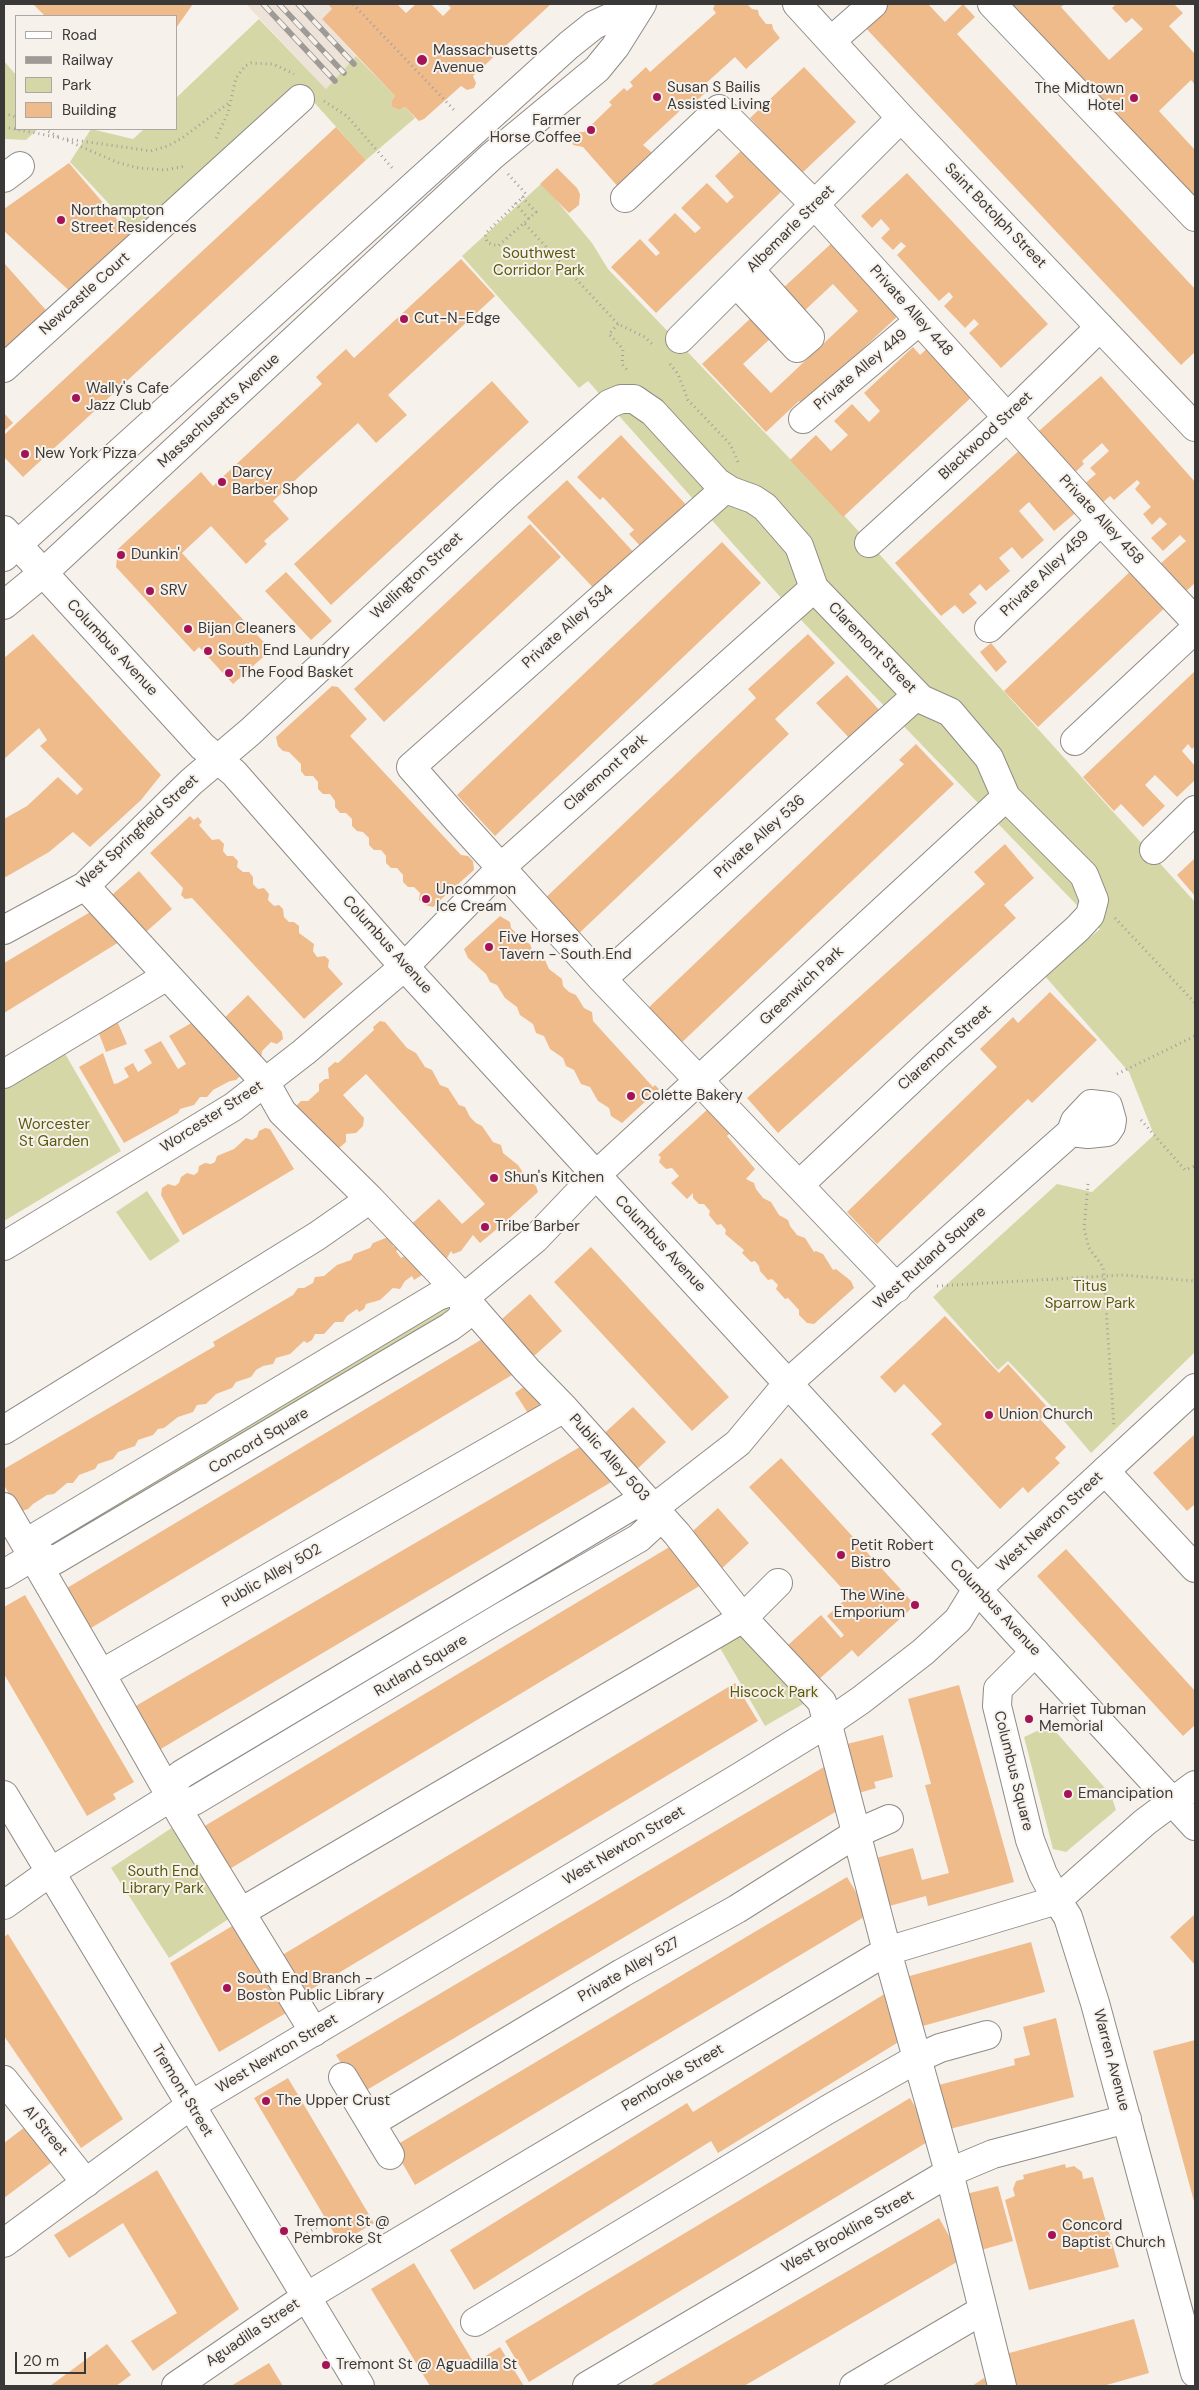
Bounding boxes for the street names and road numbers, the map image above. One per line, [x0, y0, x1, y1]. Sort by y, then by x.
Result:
street label: Saint Botolph Street [940, 160, 1050, 272]
street label: Albemarle Street [743, 181, 839, 277]
street label: Newcastle Court [36, 249, 134, 339]
street label: Private Alley 448 [865, 262, 957, 360]
street label: Private Alley 449 [811, 326, 911, 414]
street label: Massachusetts Avenue [154, 350, 284, 472]
street label: Blackwood Street [935, 388, 1037, 484]
street label: Private Alley 458 [1055, 471, 1147, 569]
street label: Private Alley 459 [997, 527, 1093, 621]
street label: Wellington Street [367, 529, 467, 623]
street label: Private Alley 534 [519, 582, 617, 672]
street label: Columbus Avenue [63, 596, 161, 700]
street label: Claremont Street [824, 599, 920, 697]
street label: Claremont Park [560, 731, 652, 815]
street label: West Springfield Street [73, 771, 203, 893]
street label: Private Alley 536 [711, 791, 809, 883]
street label: Columbus Avenue [338, 892, 436, 998]
street label: Greenwich Park [756, 943, 848, 1029]
street label: Claremont Street [895, 1001, 995, 1095]
street label: Worcester Street [157, 1077, 267, 1157]
street label: Columbus Avenue [611, 1192, 709, 1296]
street label: West Rutland Square [870, 1203, 990, 1313]
street label: Concord Square [206, 1404, 312, 1478]
street label: Public Alley 503 [565, 1410, 653, 1506]
street label: West Newton Street [993, 1468, 1107, 1576]
street label: Public Alley 502 [219, 1540, 325, 1612]
street label: Columbus Avenue [946, 1556, 1044, 1660]
street label: Rutland Square [371, 1631, 471, 1701]
street label: Columbus Square [989, 1709, 1037, 1833]
street label: West Newton Street [560, 1802, 688, 1890]
street label: Private Alley 527 [575, 1934, 683, 2006]
street label: Warren Avenue [1089, 2007, 1133, 2113]
street label: West Newton Street [213, 2010, 341, 2098]
street label: Pembroke Street [619, 2040, 727, 2116]
street label: Tremont Street [147, 2042, 217, 2140]
street label: Al Street [19, 2102, 71, 2160]
street label: West Brookline Street [779, 2187, 917, 2277]
street label: Aguadilla Street [203, 2295, 303, 2371]

